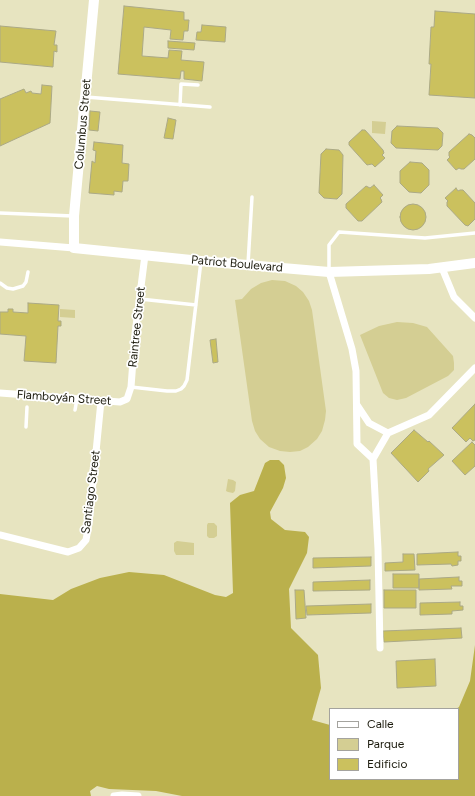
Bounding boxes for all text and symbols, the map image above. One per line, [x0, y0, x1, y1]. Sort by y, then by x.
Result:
street label: Columbus Street [72, 78, 94, 170]
street label: Patriot Boulevard [190, 253, 284, 275]
street label: Raintree Street [126, 286, 148, 368]
street label: Flamboyán Street [16, 388, 112, 408]
street label: Santiago Street [79, 449, 103, 535]
legend [329, 708, 459, 780]
text: Calle [367, 717, 394, 731]
text: Parque [367, 737, 404, 751]
text: Edificio [367, 757, 407, 771]

